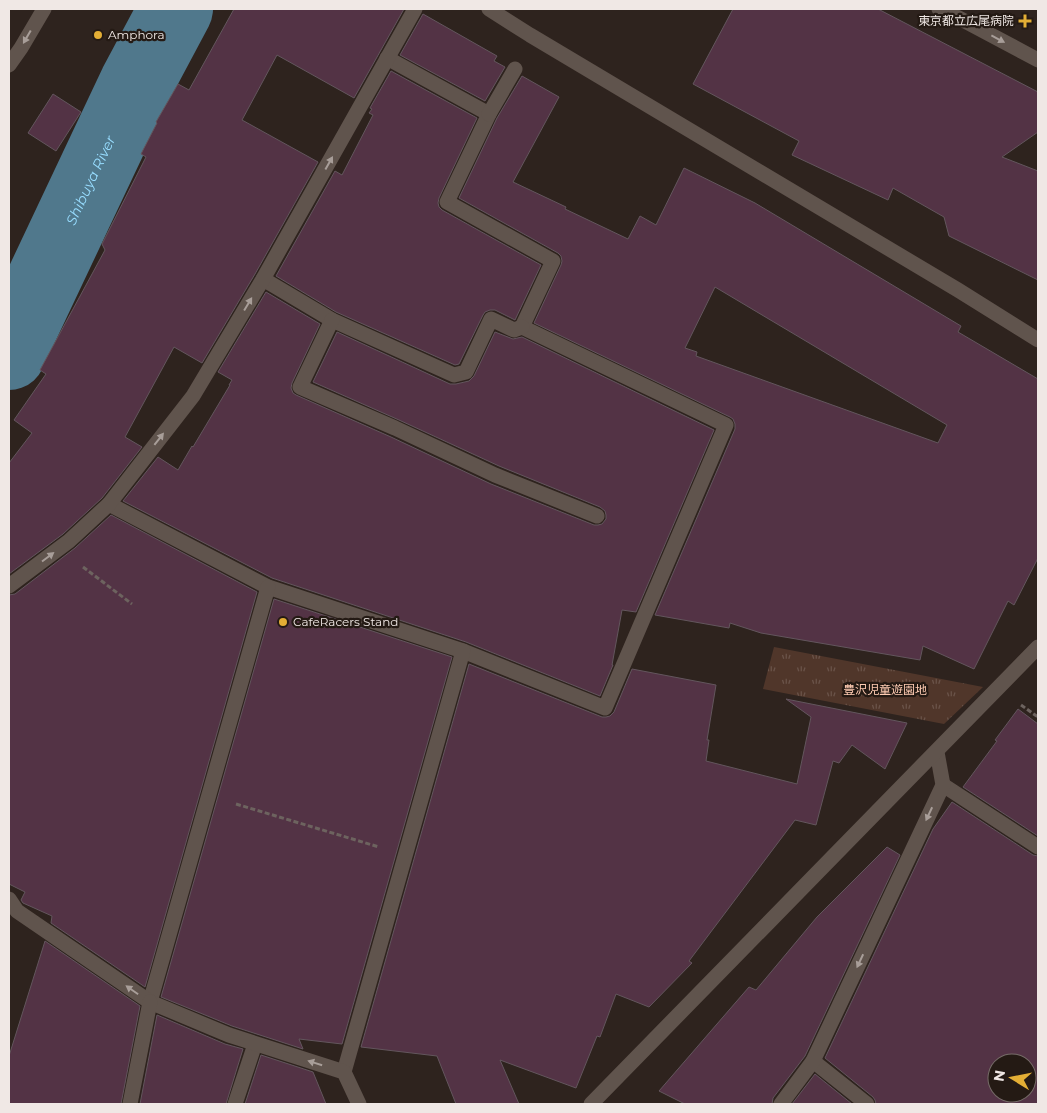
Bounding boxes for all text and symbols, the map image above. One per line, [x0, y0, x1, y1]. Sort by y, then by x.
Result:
place label: 東京都立広尾病院 [918, 13, 1014, 28]
marker: 東京都立広尾病院 [1018, 14, 1032, 28]
place label: Amphora [108, 27, 165, 42]
marker: Amphora [92, 29, 104, 41]
one-way arrow [23, 31, 32, 44]
one-way arrow [991, 35, 1005, 43]
water label: Shibuya River [62, 132, 119, 228]
one-way arrow [324, 156, 333, 169]
one-way arrow [244, 297, 253, 310]
one-way arrow [153, 433, 164, 446]
one-way arrow [41, 552, 55, 562]
place label: CafeRacers Stand [293, 614, 398, 629]
marker: CafeRacers Stand [277, 616, 289, 628]
park label: 豊沢児童遊園地 [843, 682, 927, 697]
one-way arrow [925, 807, 933, 821]
one-way arrow [856, 954, 864, 968]
one-way arrow [125, 985, 139, 995]
north arrow [987, 1053, 1037, 1103]
one-way arrow [307, 1059, 322, 1066]
text: N [989, 1069, 1009, 1083]

